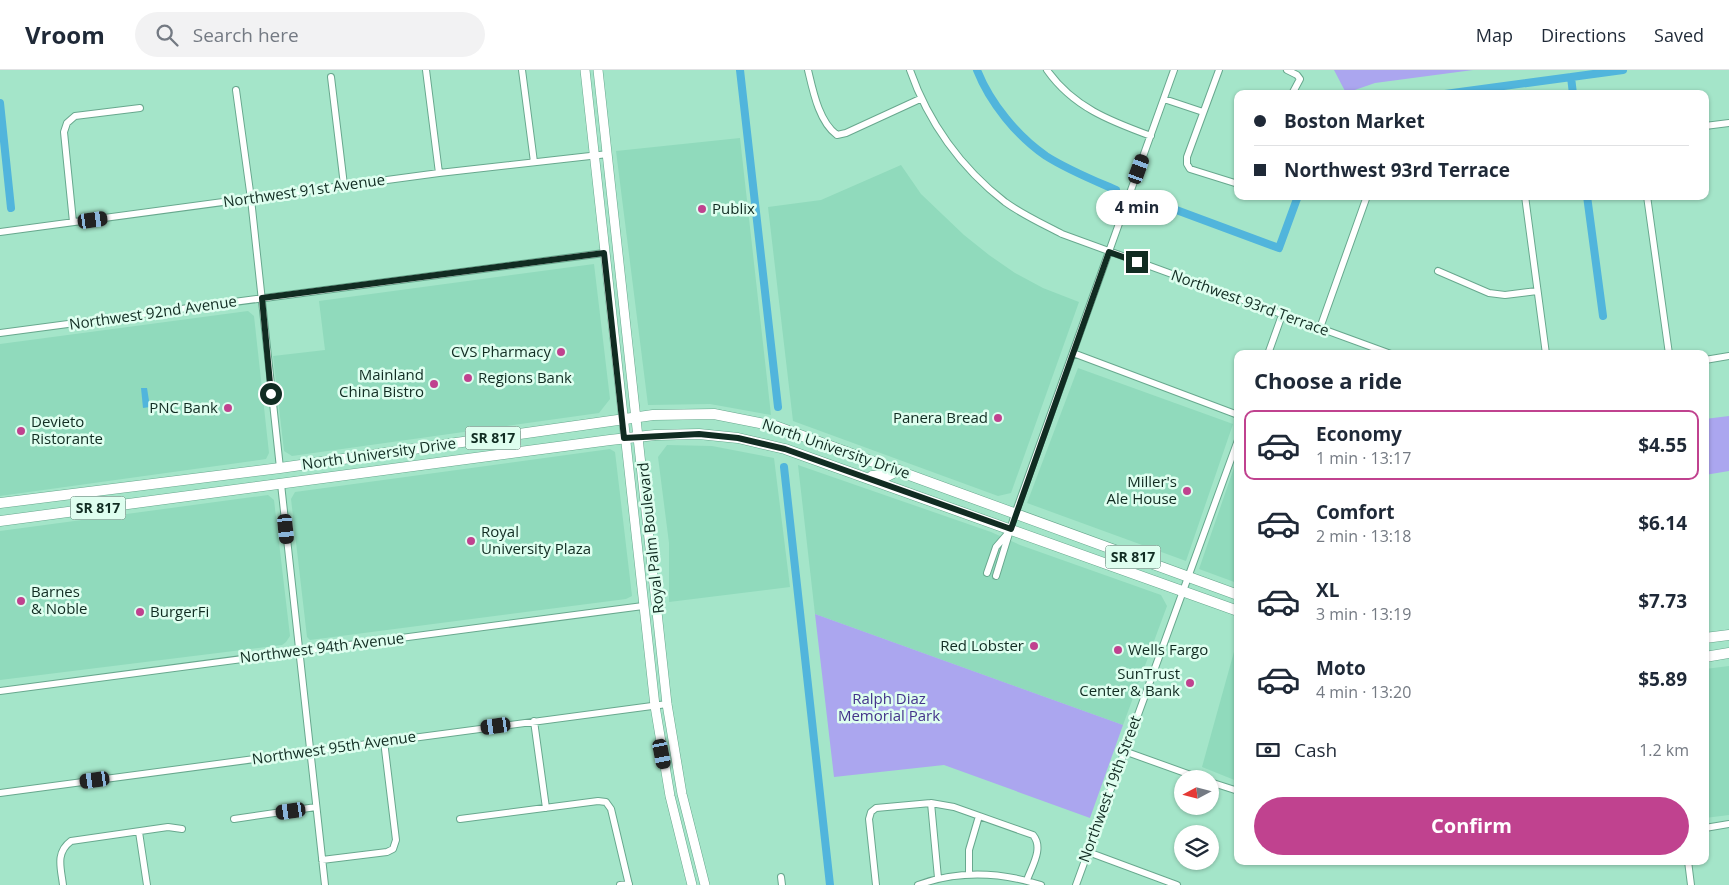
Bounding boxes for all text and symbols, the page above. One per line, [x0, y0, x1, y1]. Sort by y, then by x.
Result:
search box [135, 12, 485, 57]
text: Vroom [25, 18, 105, 51]
icon: search [153, 21, 181, 49]
text: Search here [193, 22, 299, 48]
text: Map [1476, 23, 1513, 47]
text: Directions [1541, 23, 1626, 47]
text: Saved [1654, 23, 1704, 47]
text: Boston Market [1284, 108, 1425, 134]
car [1126, 152, 1151, 186]
text: Northwest 93rd Terrace [1284, 157, 1510, 183]
street label: Northwest 91st Avenue [222, 169, 386, 211]
callout: 4 min [1096, 190, 1178, 224]
text: 4 min [1115, 196, 1159, 218]
place label: Publix [712, 198, 755, 218]
marker: Publix [696, 203, 708, 215]
car [77, 210, 108, 230]
route end [1126, 251, 1148, 273]
street label: Northwest 93rd Terrace [1169, 264, 1332, 340]
street label: Northwest 92nd Avenue [68, 290, 238, 334]
place label: CVS Pharmacy [451, 341, 551, 361]
marker: CVS Pharmacy [555, 346, 567, 358]
place label: Mainland China Bistro [339, 364, 424, 401]
text: Choose a ride [1254, 365, 1402, 395]
place label: Regions Bank [478, 367, 572, 387]
marker: Regions Bank [462, 372, 474, 384]
marker: Mainland China Bistro [428, 378, 440, 390]
route start [260, 383, 282, 405]
place label: PNC Bank [149, 397, 218, 417]
marker: PNC Bank [222, 402, 234, 414]
place label: Panera Bread [893, 407, 988, 427]
place label: Devieto Ristorante [31, 411, 103, 448]
marker: Panera Bread [992, 412, 1004, 424]
street label: North University Drive [760, 413, 913, 483]
text: Economy [1316, 421, 1402, 447]
icon: car [1256, 423, 1301, 468]
marker: Devieto Ristorante [15, 425, 27, 437]
road number: SR 817 [466, 426, 520, 449]
street label: North University Drive [301, 432, 457, 474]
text: $4.55 [1638, 432, 1687, 458]
text: 1 min · 13:17 [1316, 447, 1411, 469]
street label: Royal Palm Boulevard [632, 461, 668, 615]
place label: Miller's Ale House [1107, 471, 1177, 508]
marker: Miller's Ale House [1181, 485, 1193, 497]
road number: SR 817 [70, 496, 126, 519]
text: Comfort [1316, 499, 1395, 525]
icon: car [1256, 501, 1301, 546]
text: $6.14 [1638, 510, 1687, 536]
car [276, 513, 295, 545]
place label: Royal University Plaza [481, 521, 591, 558]
text: 2 min · 13:18 [1316, 525, 1411, 547]
marker: Royal University Plaza [465, 535, 477, 547]
road number: SR 817 [1106, 546, 1160, 568]
text: XL [1316, 577, 1339, 603]
icon: car [1256, 579, 1301, 624]
place label: Barnes & Noble [31, 581, 88, 618]
text: $7.73 [1638, 588, 1687, 614]
marker: Barnes & Noble [15, 595, 27, 607]
place label: BurgerFi [150, 601, 209, 621]
text: 3 min · 13:19 [1316, 603, 1411, 625]
marker: BurgerFi [134, 606, 146, 618]
street label: Northwest 94th Avenue [239, 627, 405, 667]
place label: Red Lobster [940, 635, 1024, 655]
place label: Wells Fargo [1128, 639, 1208, 659]
marker: Red Lobster [1028, 640, 1040, 652]
marker: Wells Fargo [1112, 644, 1124, 656]
text: Moto [1316, 655, 1366, 681]
icon: car [1256, 657, 1301, 702]
place label: SunTrust Center & Bank [1079, 663, 1180, 700]
text: $5.89 [1638, 666, 1687, 692]
marker: SunTrust Center & Bank [1184, 677, 1196, 689]
text: 4 min · 13:20 [1316, 681, 1411, 703]
park label: Ralph Diaz Memorial Park [838, 688, 940, 725]
street label: Northwest 19th Street [1073, 712, 1145, 865]
car [480, 716, 511, 736]
street label: Northwest 95th Avenue [251, 726, 417, 768]
icon: cash [1254, 736, 1282, 764]
text: Cash [1294, 737, 1337, 763]
car [651, 738, 672, 770]
text: 1.2 km [1639, 739, 1689, 761]
car [79, 770, 110, 790]
north arrow [1174, 770, 1219, 815]
map controls [1174, 770, 1219, 870]
button: Confirm [1254, 797, 1689, 855]
car [275, 801, 306, 821]
button: layers [1174, 825, 1219, 870]

